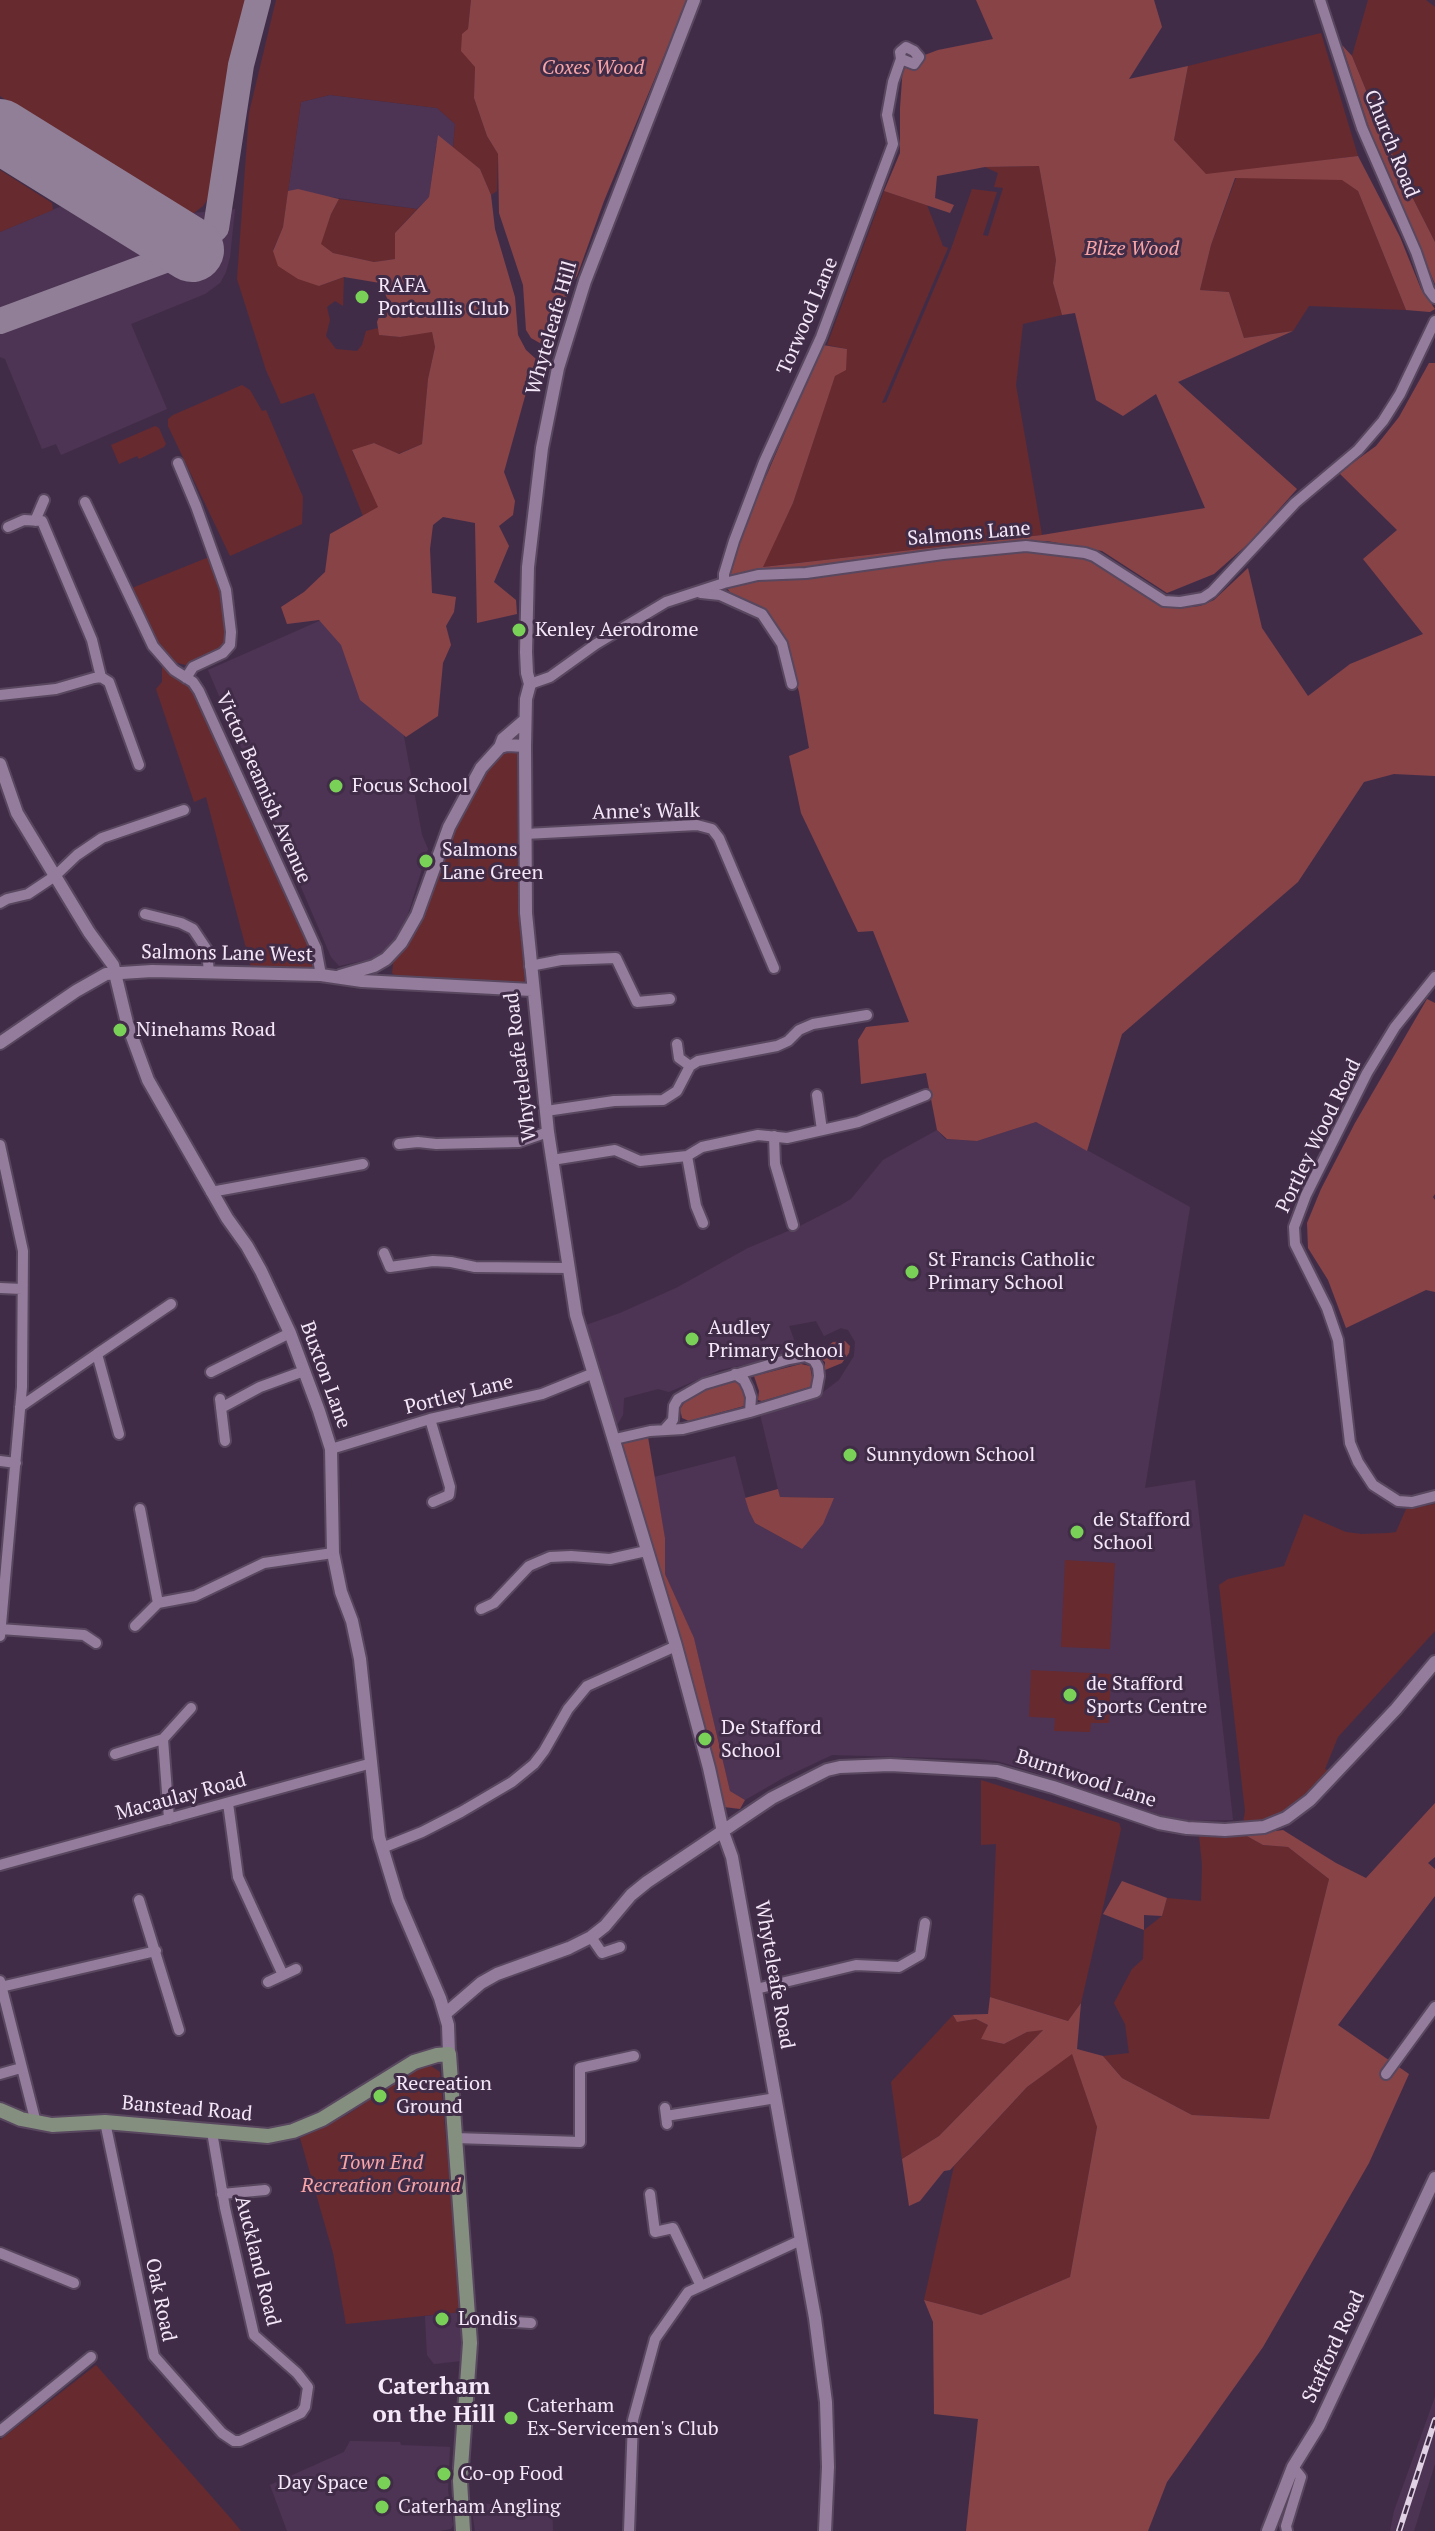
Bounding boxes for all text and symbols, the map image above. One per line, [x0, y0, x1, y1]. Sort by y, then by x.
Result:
park label: Coxes Wood [542, 56, 644, 80]
street label: Church Road [1358, 87, 1424, 201]
park label: Blize Wood [1085, 237, 1179, 261]
street label: Torwood Lane [772, 254, 844, 378]
street label: Whyteleafe Hill [521, 258, 583, 398]
place label: RAFA Portcullis Club [378, 274, 509, 321]
marker: RAFA Portcullis Club [353, 288, 371, 306]
street label: Salmons Lane [906, 517, 1032, 551]
place label: Kenley Aerodrome [535, 618, 698, 642]
marker: Kenley Aerodrome [510, 621, 528, 639]
street label: Victor Beamish Avenue [210, 689, 316, 887]
place label: Focus School [352, 774, 468, 798]
marker: Focus School [327, 777, 345, 795]
street label: Anne's Walk [592, 799, 700, 825]
place label: Salmons Lane Green [442, 838, 543, 885]
marker: Salmons Lane Green [417, 852, 435, 870]
street label: Salmons Lane West [141, 941, 313, 967]
street label: Whyteleafe Road [500, 991, 542, 1143]
place label: Ninehams Road [136, 1018, 276, 1042]
marker: Ninehams Road [111, 1021, 129, 1039]
street label: Portley Wood Road [1271, 1055, 1367, 1217]
place label: St Francis Catholic Primary School [928, 1248, 1095, 1295]
marker: St Francis Catholic Primary School [903, 1263, 921, 1281]
place label: Audley Primary School [708, 1316, 844, 1363]
street label: Buxton Lane [295, 1318, 355, 1432]
marker: Audley Primary School [683, 1330, 701, 1348]
street label: Portley Lane [402, 1370, 516, 1420]
place label: Sunnydown School [866, 1443, 1035, 1467]
marker: Sunnydown School [841, 1446, 859, 1464]
place label: de Stafford School [1093, 1508, 1190, 1555]
marker: de Stafford School [1068, 1523, 1086, 1541]
place label: de Stafford Sports Centre [1086, 1672, 1207, 1719]
marker: de Stafford Sports Centre [1061, 1686, 1079, 1704]
place label: De Stafford School [721, 1716, 821, 1763]
marker: De Stafford School [696, 1730, 714, 1748]
street label: Burntwood Lane [1013, 1745, 1159, 1813]
street label: Macaulay Road [113, 1768, 249, 1826]
street label: Whyteleafe Road [749, 1899, 799, 2051]
place label: Recreation Ground [396, 2072, 492, 2119]
marker: Recreation Ground [371, 2087, 389, 2105]
street label: Banstead Road [121, 2091, 253, 2127]
park label: Town End Recreation Ground [301, 2151, 461, 2198]
street label: Auckland Road [229, 2193, 285, 2329]
street label: Oak Road [139, 2256, 181, 2344]
street label: Stafford Road [1298, 2287, 1370, 2407]
place label: Londis [458, 2307, 518, 2331]
marker: Londis [433, 2310, 451, 2328]
district label: Caterham on the Hill [373, 2373, 495, 2429]
place label: Caterham Ex-Servicemen's Club [527, 2394, 719, 2441]
marker: Caterham Ex-Servicemen's Club [502, 2409, 520, 2427]
place label: Co-op Food [460, 2462, 563, 2486]
marker: Co-op Food [435, 2465, 453, 2483]
place label: Day Space [278, 2471, 368, 2495]
marker: Day Space [375, 2474, 393, 2492]
place label: Caterham Angling [398, 2495, 561, 2519]
marker: Caterham Angling [373, 2498, 391, 2516]

